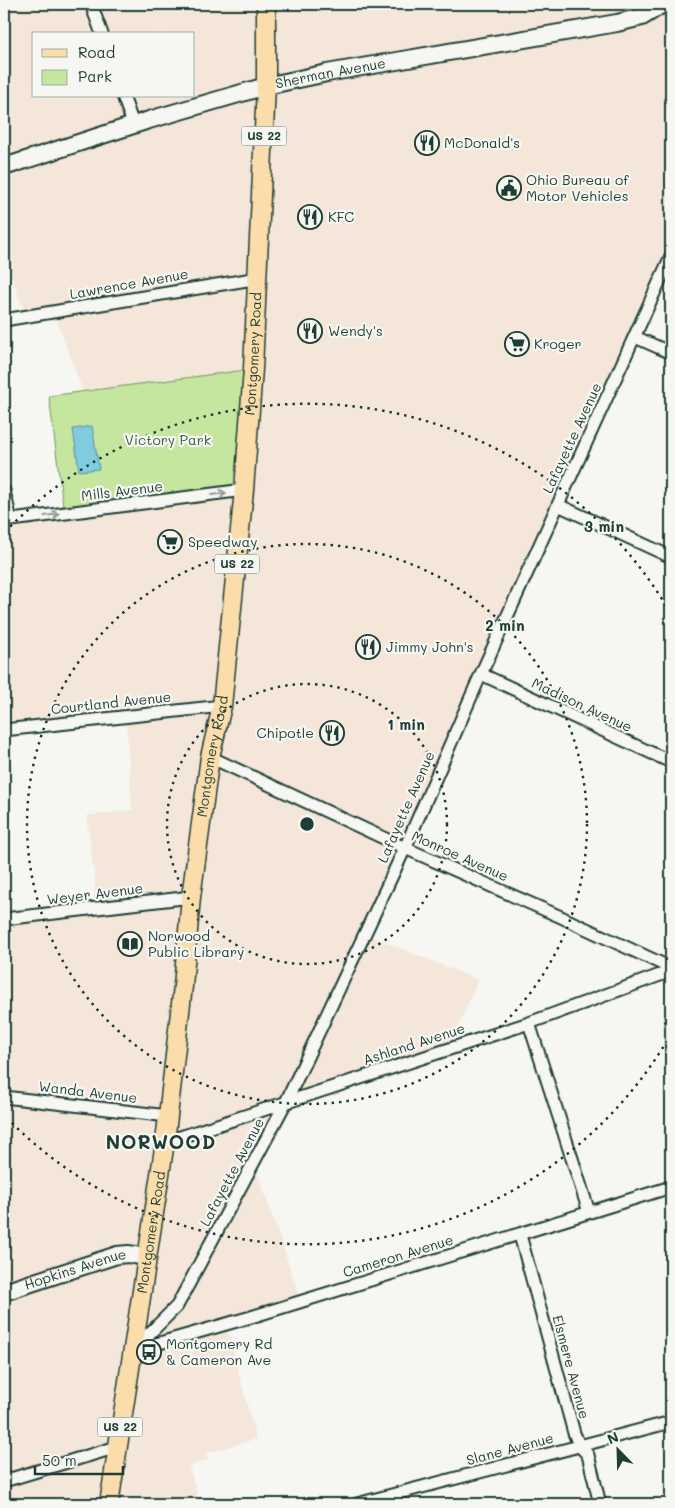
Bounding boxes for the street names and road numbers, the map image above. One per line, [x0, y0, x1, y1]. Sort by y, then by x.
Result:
street label: Sherman Avenue [273, 53, 387, 93]
road number: US 22 [242, 126, 286, 146]
street label: Lawrence Avenue [68, 264, 190, 303]
street label: Montgomery Road [240, 292, 266, 416]
street label: Lafayette Avenue [538, 379, 606, 496]
street label: Mills Avenue [80, 476, 164, 505]
road number: US 22 [214, 554, 260, 574]
street label: Madison Avenue [529, 673, 636, 736]
street label: Courtland Avenue [50, 687, 172, 718]
street label: Montgomery Road [192, 695, 232, 818]
street label: Lafayette Avenue [372, 748, 439, 866]
street label: Monroe Avenue [409, 826, 512, 885]
street label: Weyer Avenue [46, 878, 144, 909]
street label: Ashland Avenue [360, 1018, 467, 1069]
street label: Wanda Avenue [38, 1076, 138, 1107]
street label: Lafayette Avenue [195, 1114, 268, 1229]
street label: Montgomery Road [132, 1170, 169, 1295]
street label: Cameron Avenue [340, 1230, 455, 1281]
street label: Hopkins Avenue [22, 1244, 127, 1294]
street label: Elsmere Avenue [548, 1313, 594, 1421]
road number: US 22 [98, 1418, 142, 1436]
street label: Slane Avenue [464, 1428, 556, 1469]

